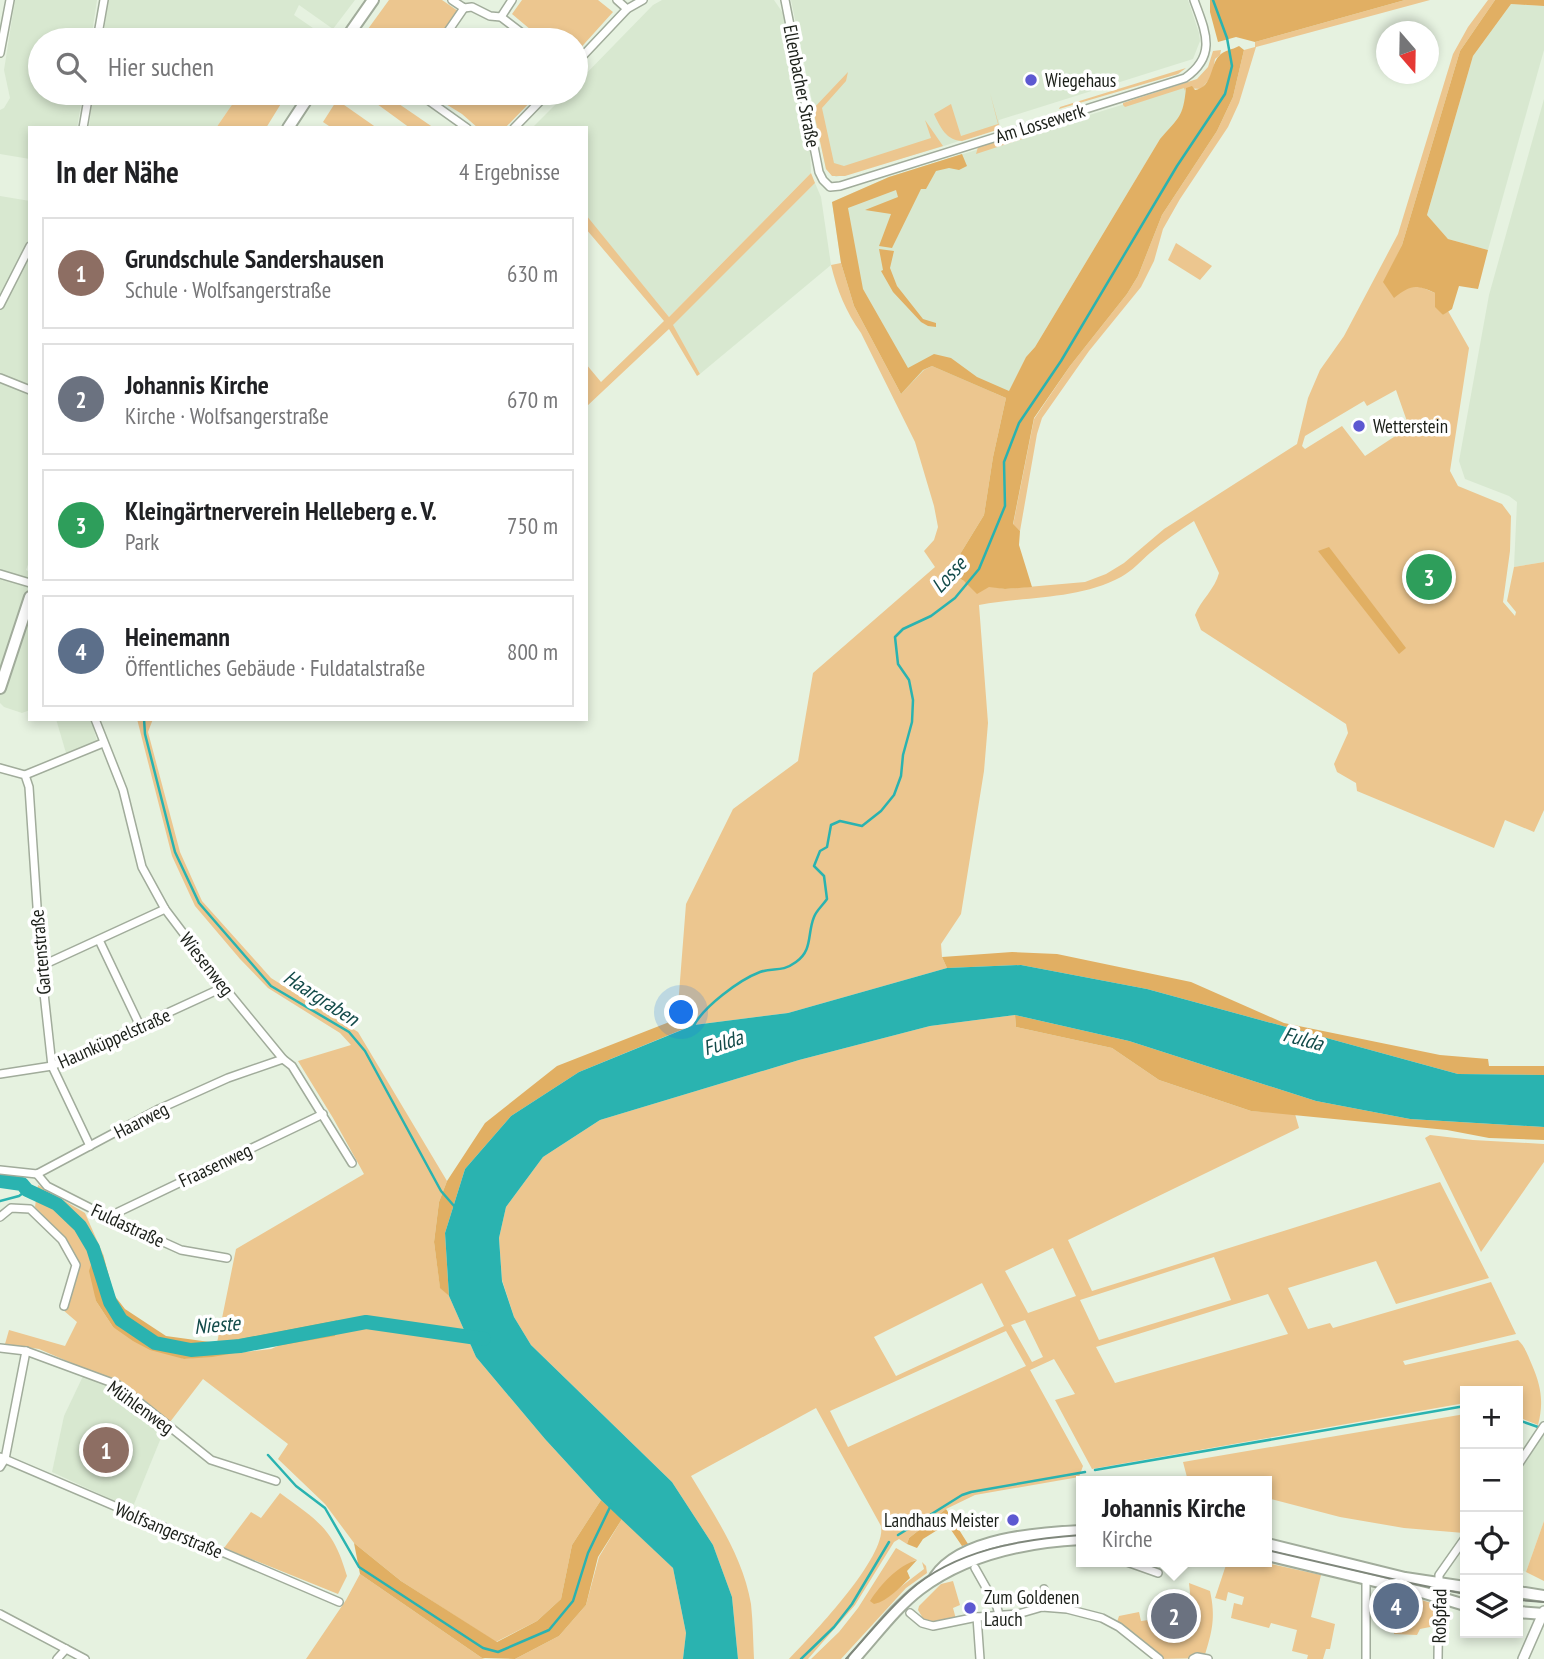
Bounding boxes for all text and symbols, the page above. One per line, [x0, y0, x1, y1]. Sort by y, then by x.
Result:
north arrow [1376, 21, 1439, 84]
street label: Ellenbacher Straße [778, 23, 826, 150]
search box [28, 28, 588, 105]
icon: search [52, 48, 90, 86]
text: Hier suchen [108, 50, 214, 83]
place label: Wiegehaus [1045, 68, 1116, 92]
marker: Wiegehaus [1023, 72, 1039, 88]
street label: Am Lossewerk [992, 98, 1088, 148]
text: In der Nähe [56, 152, 179, 191]
text: 4 Ergebnisse [459, 157, 560, 186]
text: Grundschule Sandershausen [125, 242, 384, 275]
text: 1 [76, 259, 87, 288]
text: 630 m [507, 259, 558, 288]
text: Schule · Wolfsangerstraße [125, 275, 331, 304]
text: Johannis Kirche [125, 368, 269, 401]
text: 2 [76, 385, 87, 414]
text: 670 m [507, 385, 558, 414]
text: Kirche · Wolfsangerstraße [125, 401, 329, 430]
place label: Wetterstein [1373, 414, 1448, 438]
marker: Wetterstein [1351, 418, 1367, 434]
text: Kleingärtnerverein Helleberg e. V. [125, 494, 437, 527]
text: 3 [76, 511, 87, 540]
text: 750 m [507, 511, 558, 540]
text: Park [125, 527, 159, 556]
water label: Losse [925, 550, 973, 598]
pin: 3 [1406, 551, 1452, 603]
text: Heinemann [125, 620, 230, 653]
text: 4 [76, 637, 87, 666]
text: 800 m [507, 637, 558, 666]
text: Öffentliches Gebäude · Fuldatalstraße [125, 653, 425, 682]
street label: Gartenstraße [24, 908, 56, 996]
street label: Wiesenweg [175, 927, 239, 1001]
water label: Haargraben [279, 963, 365, 1033]
your location [664, 995, 698, 1029]
street label: Haunküppelstraße [54, 1002, 174, 1073]
water label: Fulda [1280, 1020, 1328, 1057]
water label: Fulda [700, 1023, 748, 1062]
street label: Haarweg [110, 1096, 172, 1144]
street label: Fraasenweg [175, 1138, 255, 1192]
street label: Fuldastraße [88, 1198, 169, 1252]
water label: Nieste [193, 1309, 242, 1340]
street label: Mühlenweg [103, 1375, 179, 1439]
map controls [1460, 1386, 1523, 1638]
button: + [1460, 1386, 1523, 1449]
pin: 1 [83, 1424, 129, 1476]
button: − [1460, 1449, 1523, 1512]
popup [1076, 1476, 1272, 1567]
text: Johannis Kirche [1102, 1491, 1246, 1524]
street label: Wolfsangerstraße [111, 1497, 227, 1564]
place label: Landhaus Meister [884, 1508, 1000, 1532]
marker: Landhaus Meister [1005, 1512, 1021, 1528]
button: locate [1460, 1512, 1523, 1575]
text: Kirche [1102, 1524, 1152, 1553]
button: layers [1460, 1575, 1523, 1638]
pin: 4 [1373, 1580, 1419, 1632]
place label: Zum Goldenen Lauch [984, 1585, 1079, 1631]
street label: Roßpfad [1427, 1588, 1451, 1644]
pin: 2 [1151, 1590, 1197, 1642]
marker: Zum Goldenen Lauch [962, 1600, 978, 1616]

